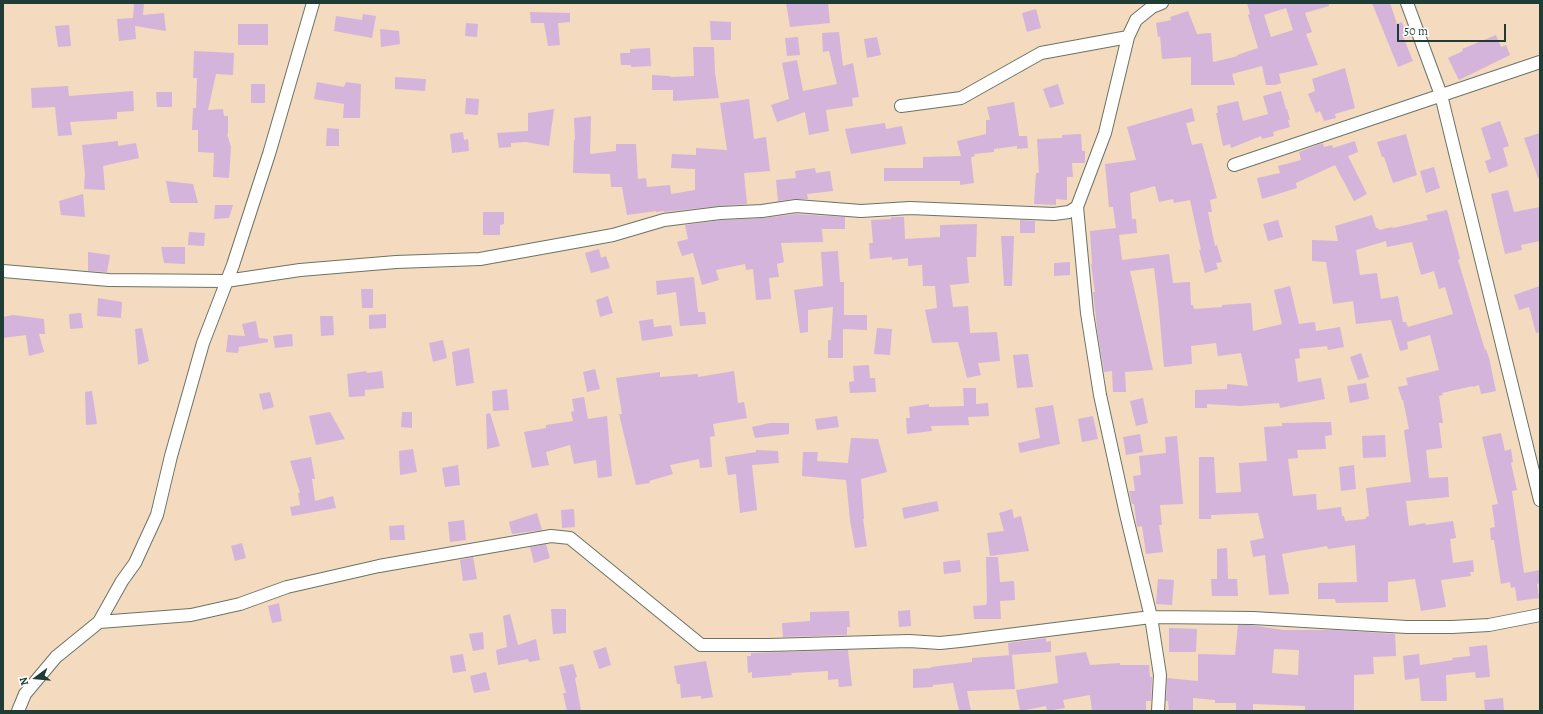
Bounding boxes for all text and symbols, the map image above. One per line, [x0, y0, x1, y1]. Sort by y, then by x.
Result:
scale bar [1399, 16, 1508, 42]
text: 50 m [1404, 23, 1428, 39]
north arrow [16, 658, 56, 698]
text: N [16, 676, 32, 687]

